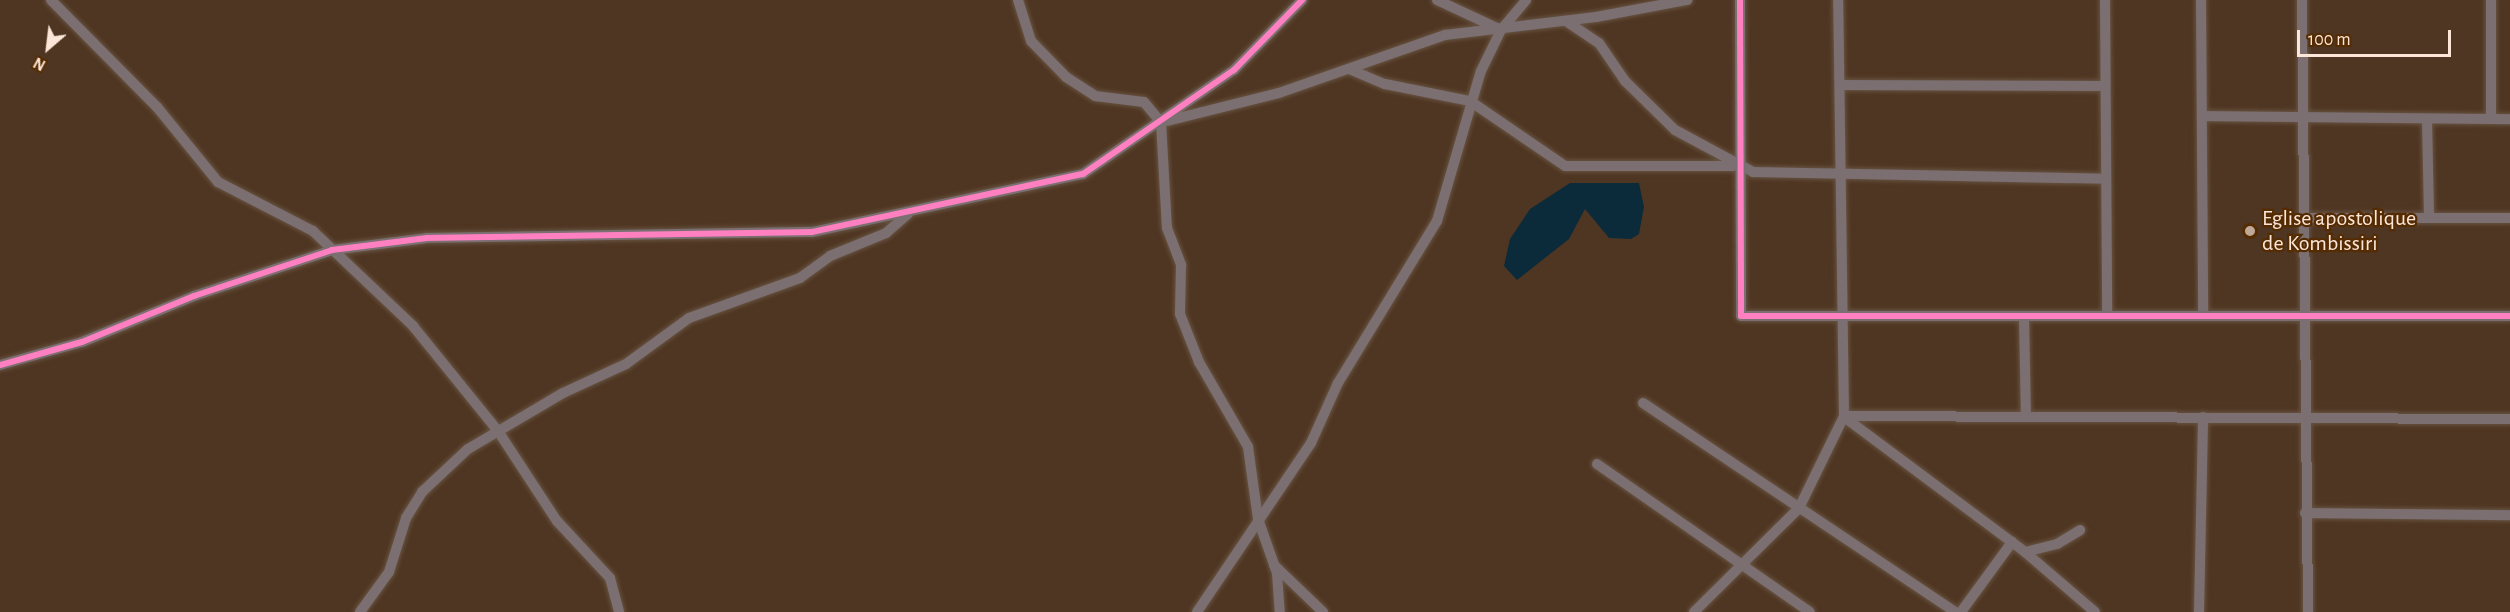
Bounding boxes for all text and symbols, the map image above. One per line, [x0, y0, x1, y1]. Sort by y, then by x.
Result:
north arrow [18, 18, 78, 78]
scale bar [2300, 18, 2454, 56]
text: 100 m [2308, 31, 2351, 49]
text: N [31, 54, 48, 74]
place label: Eglise apostolique de Kombissiri [2262, 205, 2416, 256]
marker: Eglise apostolique de Kombissiri [2243, 224, 2257, 238]

